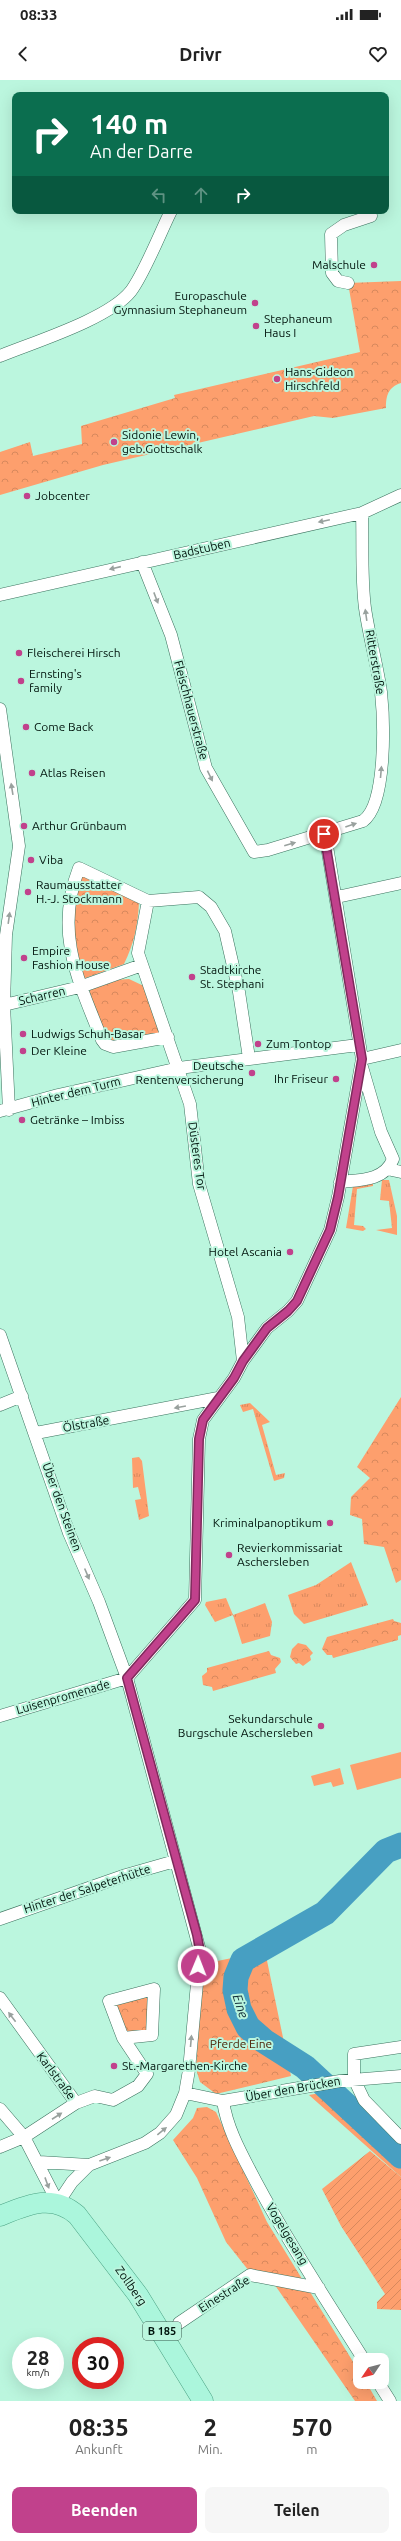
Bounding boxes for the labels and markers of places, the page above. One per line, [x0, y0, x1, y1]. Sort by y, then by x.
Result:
place label: Malschule [312, 258, 366, 271]
marker: Malschule [369, 260, 379, 270]
place label: Europaschule Gymnasium Stephaneum [114, 289, 247, 316]
marker: Europaschule Gymnasium Stephaneum [250, 298, 260, 308]
place label: Stephaneum Haus I [264, 312, 332, 339]
marker: Stephaneum Haus I [251, 321, 261, 331]
place label: Hans-Gideon Hirschfeld [285, 365, 353, 392]
marker: Hans-Gideon Hirschfeld [272, 374, 282, 384]
place label: Sidonie Lewin, geb.Gottschalk [122, 428, 203, 455]
marker: Sidonie Lewin, geb.Gottschalk [109, 437, 119, 447]
place label: Jobcenter [35, 489, 90, 502]
marker: Jobcenter [22, 491, 32, 501]
place label: Fleischerei Hirsch [27, 646, 121, 659]
marker: Fleischerei Hirsch [14, 648, 24, 658]
place label: Ernsting's family [29, 667, 82, 694]
marker: Ernsting's family [16, 676, 26, 686]
place label: Come Back [34, 720, 94, 733]
marker: Come Back [21, 722, 31, 732]
place label: Atlas Reisen [40, 766, 106, 779]
marker: Atlas Reisen [27, 768, 37, 778]
pin [307, 817, 341, 851]
place label: Arthur Grünbaum [32, 819, 127, 832]
marker: Arthur Grünbaum [19, 821, 29, 831]
place label: Viba [39, 853, 63, 866]
marker: Viba [26, 855, 36, 865]
place label: Raumausstatter H.-J. Stockmann [36, 878, 122, 905]
marker: Raumausstatter H.-J. Stockmann [23, 887, 33, 897]
place label: Empire Fashion House [32, 944, 110, 971]
marker: Empire Fashion House [19, 953, 29, 963]
place label: Stadtkirche St. Stephani [200, 963, 264, 990]
marker: Stadtkirche St. Stephani [187, 972, 197, 982]
place label: Ludwigs Schuh-Basar [31, 1027, 144, 1040]
marker: Ludwigs Schuh-Basar [18, 1029, 28, 1039]
place label: Zum Tontop [266, 1037, 331, 1050]
marker: Zum Tontop [253, 1039, 263, 1049]
place label: Der Kleine [31, 1044, 87, 1057]
marker: Der Kleine [18, 1046, 28, 1056]
place label: Deutsche Rentenversicherung [136, 1059, 244, 1086]
marker: Deutsche Rentenversicherung [247, 1068, 257, 1078]
place label: Ihr Friseur [274, 1072, 328, 1085]
marker: Ihr Friseur [331, 1074, 341, 1084]
place label: Getränke – Imbiss [30, 1113, 125, 1126]
marker: Getränke – Imbiss [17, 1115, 27, 1125]
place label: Hotel Ascania [209, 1245, 282, 1258]
marker: Hotel Ascania [285, 1247, 295, 1257]
place label: Kriminalpanoptikum [213, 1516, 322, 1529]
marker: Kriminalpanoptikum [325, 1518, 335, 1528]
place label: Revierkommissariat Aschersleben [237, 1541, 343, 1568]
marker: Revierkommissariat Aschersleben [224, 1550, 234, 1560]
place label: Sekundarschule Burgschule Aschersleben [178, 1712, 313, 1739]
marker: Sekundarschule Burgschule Aschersleben [316, 1721, 326, 1731]
place label: St.-Margarethen-Kirche [122, 2059, 248, 2072]
marker: St.-Margarethen-Kirche [109, 2061, 119, 2071]

